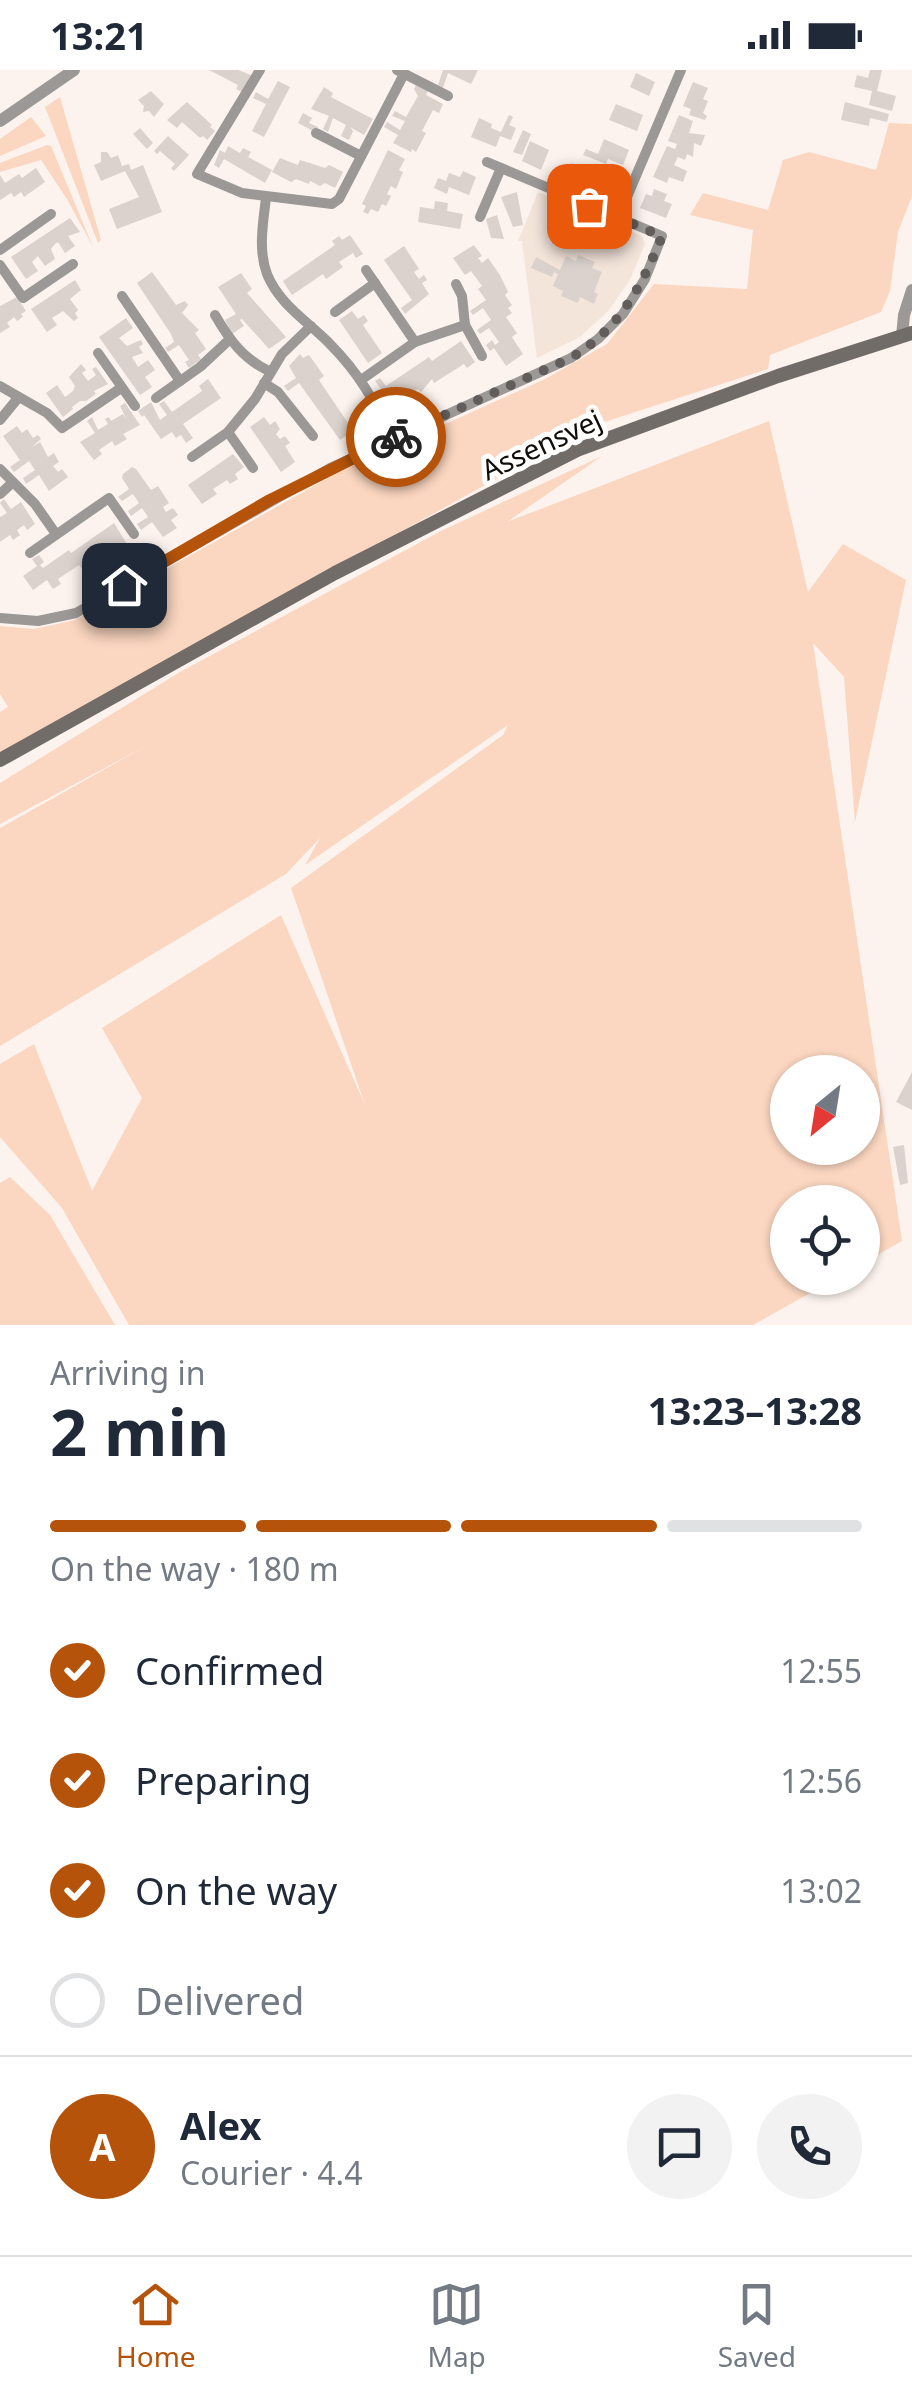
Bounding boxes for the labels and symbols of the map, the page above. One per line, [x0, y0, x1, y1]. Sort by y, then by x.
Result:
pin [547, 164, 632, 249]
courier [346, 387, 446, 487]
street label: Assensvej [475, 400, 607, 488]
pin [82, 543, 167, 628]
north arrow [770, 1055, 880, 1165]

